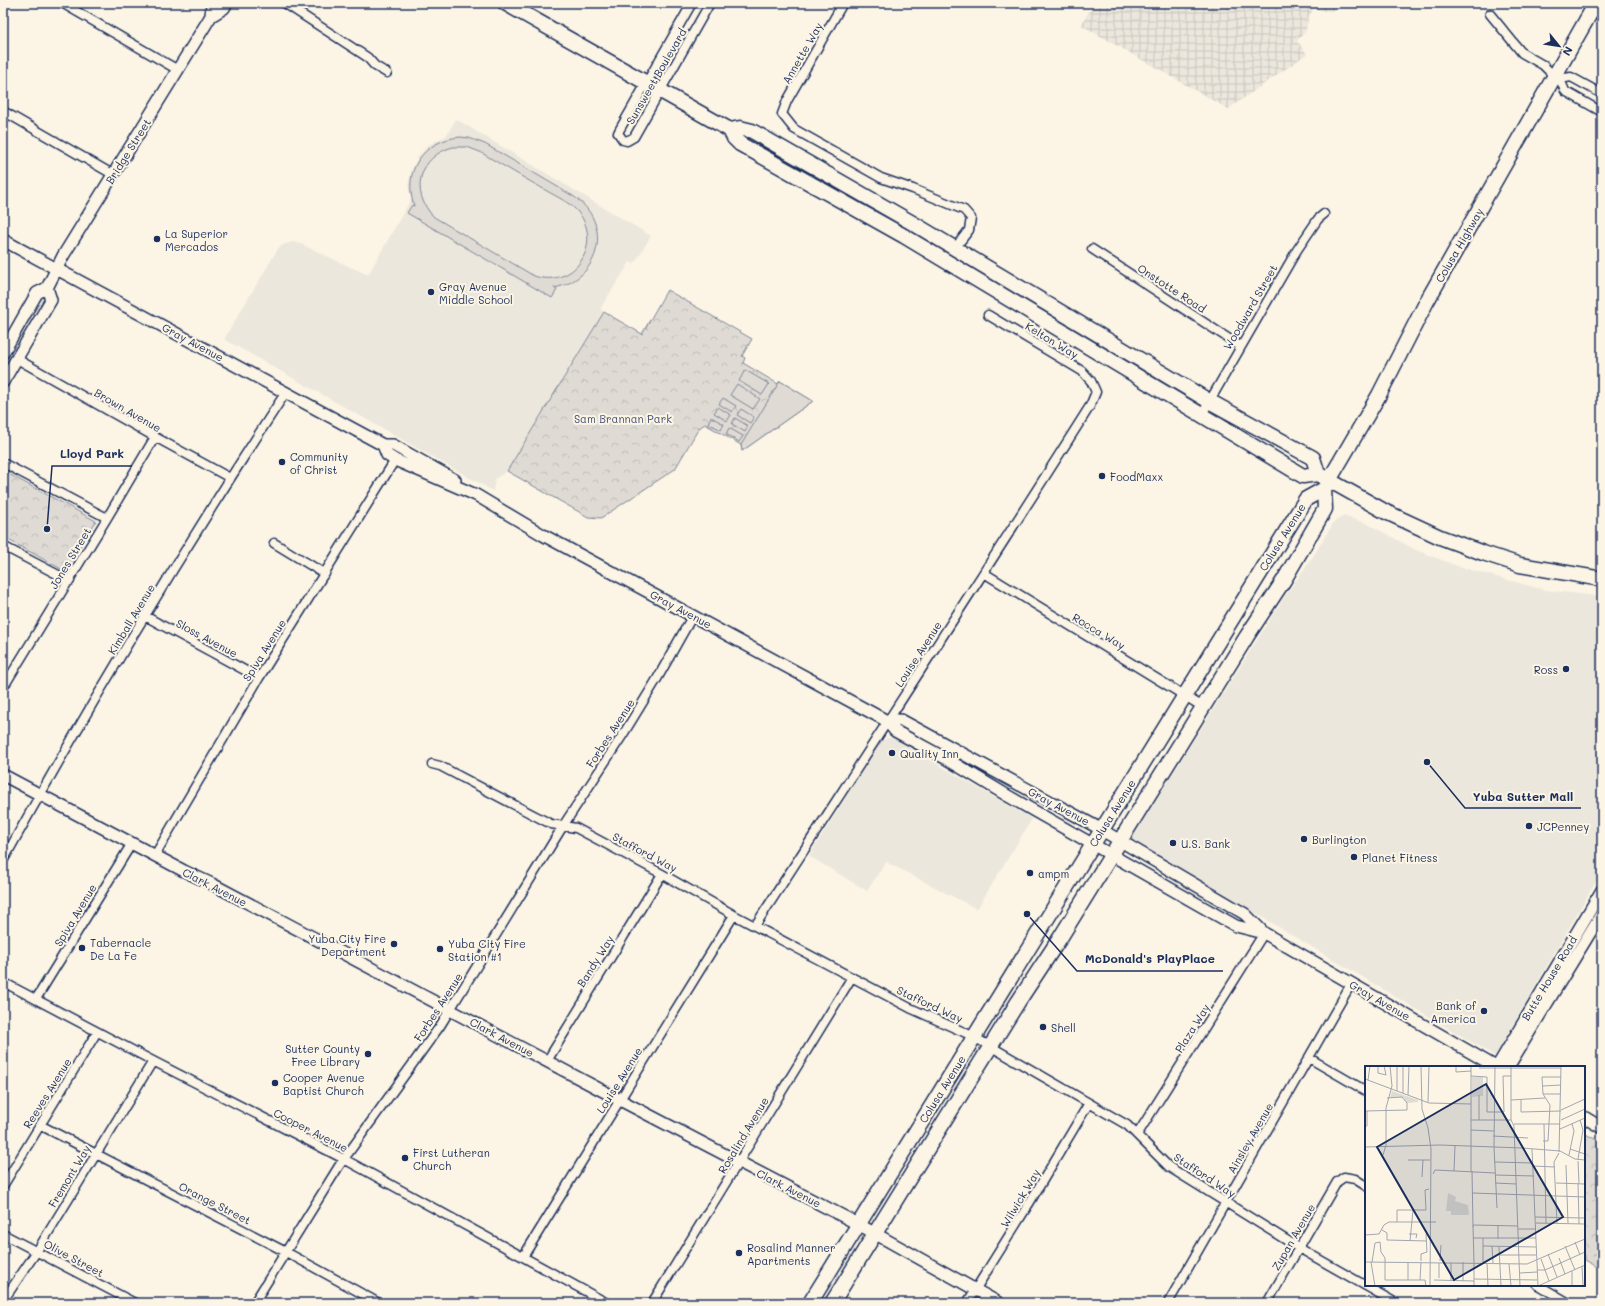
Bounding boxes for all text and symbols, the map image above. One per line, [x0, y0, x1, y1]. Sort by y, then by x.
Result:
street label: Annette Way [778, 19, 826, 87]
street label: Sunsweet Boulevard [622, 25, 690, 127]
north arrow [1539, 26, 1579, 66]
text: N [1560, 44, 1577, 59]
street label: Bridge Street [102, 115, 154, 187]
street label: Colusa Highway [1432, 205, 1487, 285]
place label: La Superior Mercados [165, 226, 228, 254]
marker: La Superior Mercados [152, 234, 162, 244]
street label: Onstotte Road [1135, 260, 1209, 316]
street label: Woodward Street [1219, 262, 1281, 352]
place label: Gray Avenue Middle School [439, 279, 513, 307]
marker: Gray Avenue Middle School [426, 287, 436, 297]
street label: Kelton Way [1023, 318, 1082, 362]
street label: Gray Avenue [160, 319, 227, 365]
street label: Brown Avenue [92, 385, 164, 435]
park label: Sam Brannan Park [574, 411, 672, 426]
callout: Lloyd Park [52, 442, 132, 466]
text: Lloyd Park [60, 445, 124, 461]
place label: Community of Christ [290, 449, 348, 477]
marker: Community of Christ [277, 457, 287, 467]
place label: FoodMaxx [1110, 469, 1163, 484]
marker: FoodMaxx [1097, 471, 1107, 481]
street label: Colusa Avenue [1255, 500, 1309, 574]
street label: Jones Street [46, 524, 94, 592]
street label: Kimball Avenue [104, 581, 158, 657]
street label: Gray Avenue [648, 586, 715, 632]
street label: Rocca Way [1070, 609, 1128, 653]
street label: Sloss Avenue [174, 615, 241, 661]
street label: Spiva Avenue [239, 616, 289, 684]
street label: Louise Avenue [891, 618, 945, 690]
place label: Ross [1534, 662, 1558, 677]
marker: Ross [1561, 664, 1571, 674]
street label: Forbes Avenue [582, 696, 638, 770]
place label: Quality Inn [900, 746, 959, 761]
marker: Quality Inn [887, 748, 897, 758]
street label: Colusa Avenue [1085, 776, 1139, 850]
street label: Gray Avenue [1026, 783, 1093, 829]
callout: Yuba Sutter Mall [1465, 784, 1581, 808]
text: Yuba Sutter Mall [1473, 788, 1573, 804]
place label: JCPenney [1537, 819, 1589, 834]
marker: JCPenney [1524, 821, 1534, 831]
street label: Stafford Way [610, 829, 680, 875]
place label: Burlington [1312, 832, 1366, 847]
marker: Burlington [1299, 834, 1309, 844]
place label: U.S. Bank [1181, 836, 1230, 851]
marker: U.S. Bank [1168, 838, 1178, 848]
place label: Planet Fitness [1362, 850, 1438, 865]
marker: Planet Fitness [1349, 852, 1359, 862]
street label: Clark Avenue [180, 864, 250, 910]
place label: ampm [1038, 866, 1069, 881]
marker: ampm [1025, 868, 1035, 878]
street label: Spiva Avenue [50, 881, 100, 949]
place label: Yuba City Fire Department [308, 931, 386, 959]
street label: Bandy Way [573, 932, 617, 990]
street label: Butte House Road [1518, 933, 1580, 1023]
place label: Tabernacle De La Fe [90, 935, 151, 963]
place label: Yuba City Fire Station #1 [448, 936, 526, 964]
marker: Yuba City Fire Department [389, 939, 399, 949]
marker: Tabernacle De La Fe [77, 943, 87, 953]
marker: Yuba City Fire Station #1 [435, 944, 445, 954]
callout: McDonald's PlayPlace [1077, 947, 1223, 971]
text: McDonald's PlayPlace [1085, 950, 1215, 966]
street label: Forbes Avenue [410, 970, 466, 1044]
street label: Gray Avenue [1347, 977, 1413, 1024]
street label: Stafford Way [895, 982, 966, 1026]
place label: Bank of America [1431, 998, 1477, 1026]
street label: Plaza Way [1171, 1000, 1213, 1055]
marker: Bank of America [1479, 1006, 1489, 1016]
street label: Clark Avenue [467, 1014, 537, 1060]
place label: Shell [1051, 1020, 1076, 1035]
marker: Shell [1038, 1022, 1048, 1032]
place label: Sutter County Free Library [285, 1041, 360, 1069]
street label: Louise Avenue [593, 1044, 645, 1116]
marker: Sutter County Free Library [363, 1049, 373, 1059]
street label: Colusa Avenue [915, 1052, 969, 1126]
street label: Reeves Avenue [19, 1055, 75, 1131]
inset map [1365, 1066, 1585, 1286]
place label: Cooper Avenue Baptist Church [283, 1070, 365, 1098]
marker: Cooper Avenue Baptist Church [270, 1078, 280, 1088]
street label: Rosalind Avenue [714, 1094, 772, 1176]
street label: Ainsley Avenue [1224, 1100, 1276, 1176]
street label: Cooper Avenue [271, 1105, 351, 1155]
street label: Fremont Way [44, 1142, 94, 1210]
place label: First Lutheran Church [413, 1145, 490, 1173]
street label: Stafford Way [1171, 1149, 1239, 1201]
marker: First Lutheran Church [400, 1153, 410, 1163]
street label: Clark Avenue [754, 1165, 824, 1211]
street label: Wilwick Way [997, 1166, 1043, 1230]
street label: Orange Street [176, 1178, 254, 1228]
street label: Zupan Avenue [1268, 1201, 1318, 1273]
street label: Olive Street [41, 1236, 107, 1280]
place label: Rosalind Manner Apartments [747, 1240, 836, 1268]
marker: Rosalind Manner Apartments [734, 1248, 744, 1258]

